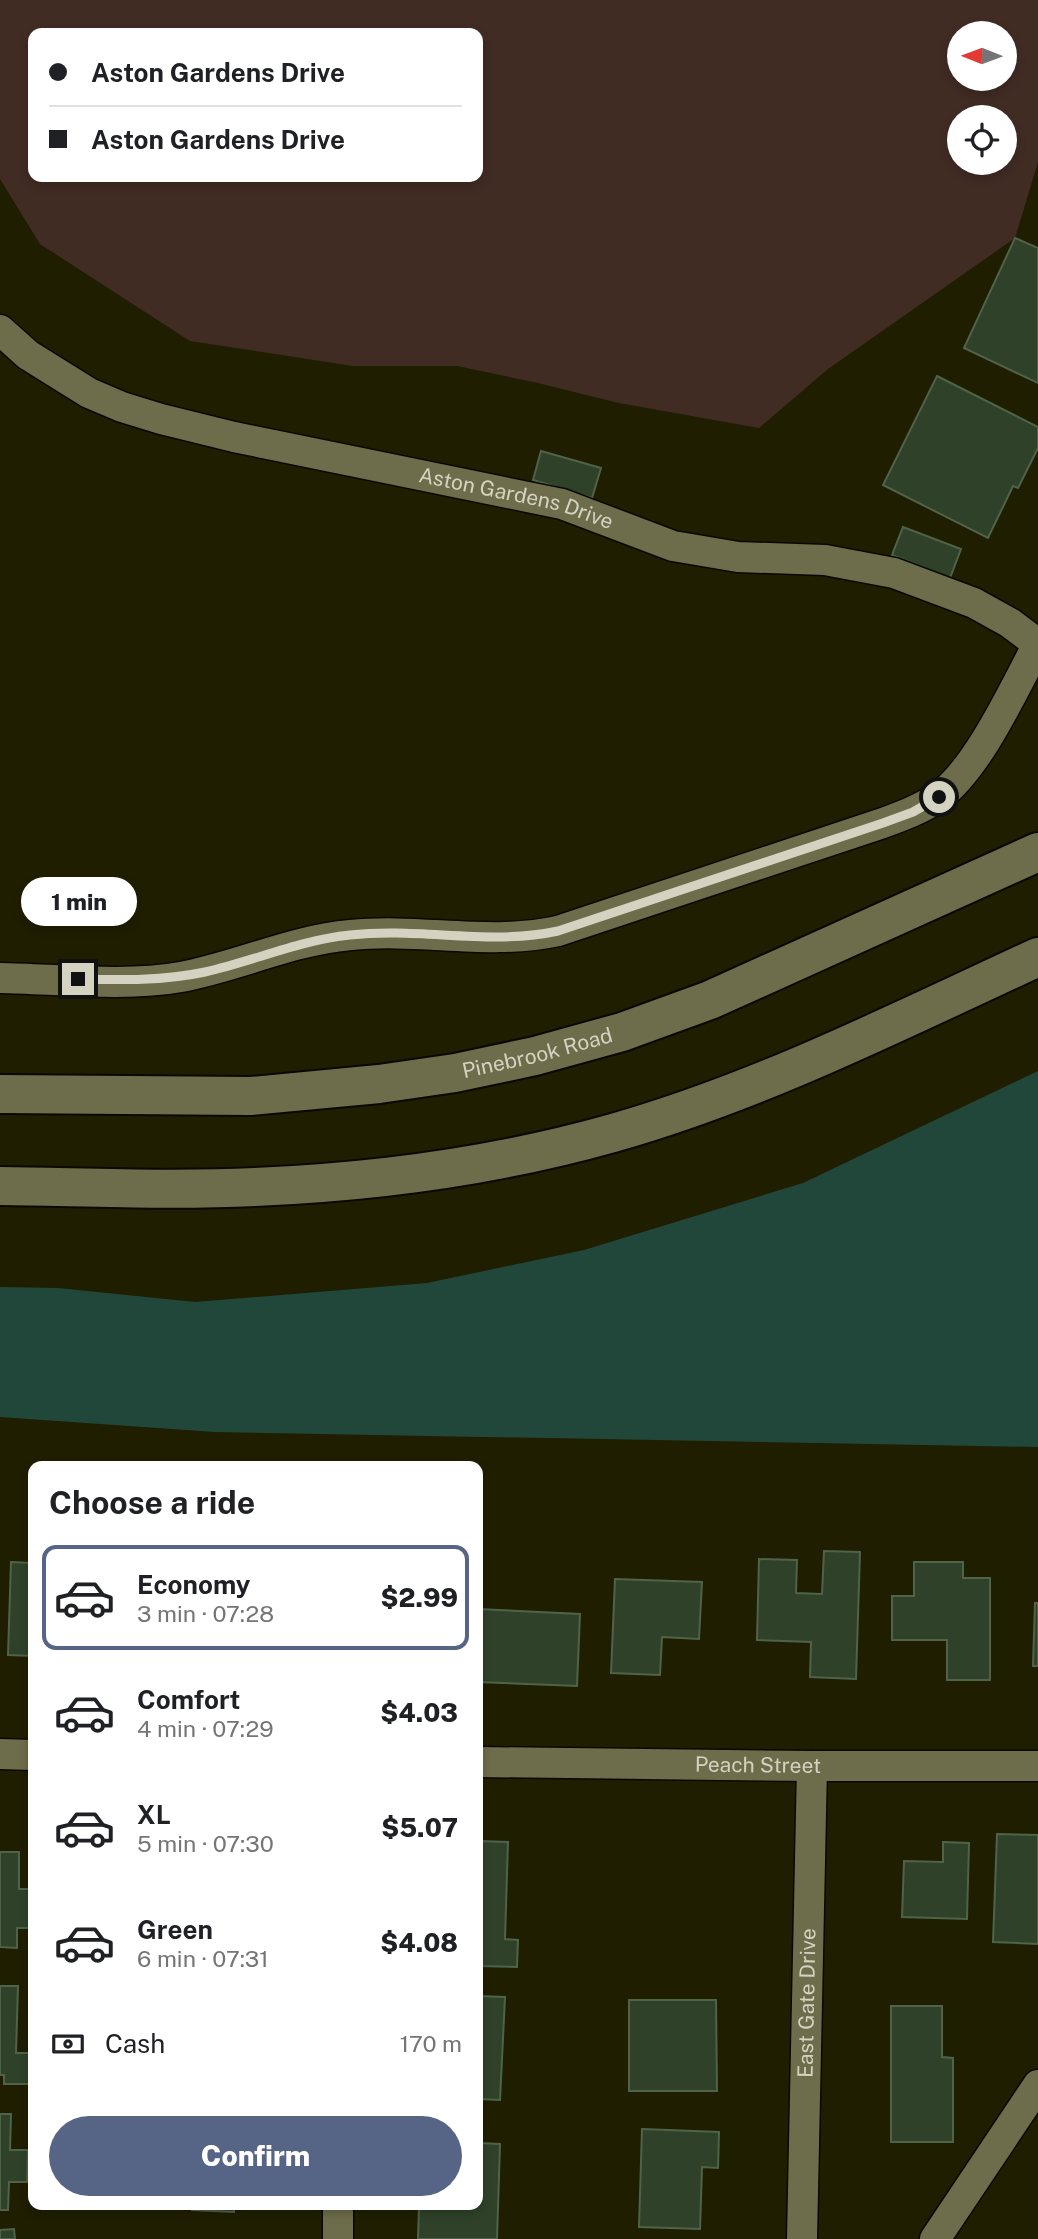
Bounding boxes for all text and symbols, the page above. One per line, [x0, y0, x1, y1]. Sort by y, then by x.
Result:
north arrow [947, 21, 1017, 91]
map controls [947, 21, 1017, 175]
text: Aston Gardens Drive [91, 57, 345, 88]
button: locate [947, 105, 1017, 175]
text: Aston Gardens Drive [91, 124, 345, 155]
street label: Aston Gardens Drive [417, 462, 617, 534]
route start [923, 781, 955, 813]
callout: 1 min [20, 878, 136, 926]
text: 1 min [51, 888, 107, 915]
route end [62, 963, 94, 995]
street label: Pinebrook Road [460, 1022, 615, 1083]
text: Choose a ride [49, 1484, 255, 1521]
icon: car [53, 1566, 116, 1629]
text: Economy [137, 1569, 250, 1600]
text: $2.99 [380, 1582, 458, 1613]
text: 3 min · 07:28 [137, 1600, 274, 1627]
icon: car [53, 1681, 116, 1744]
text: Comfort [137, 1684, 240, 1715]
text: $4.03 [380, 1697, 458, 1728]
text: 4 min · 07:29 [137, 1715, 274, 1742]
street label: Peach Street [695, 1752, 821, 1778]
icon: car [53, 1796, 116, 1859]
text: XL [137, 1799, 171, 1830]
text: $5.07 [381, 1812, 458, 1843]
text: 5 min · 07:30 [137, 1830, 274, 1857]
icon: car [53, 1911, 116, 1974]
text: Green [137, 1914, 213, 1945]
text: $4.08 [380, 1927, 458, 1958]
street label: East Gate Drive [792, 1928, 821, 2078]
text: 6 min · 07:31 [137, 1945, 269, 1972]
icon: cash [49, 2025, 87, 2063]
text: Cash [105, 2028, 165, 2059]
text: 170 m [400, 2030, 462, 2057]
button: Confirm [49, 2116, 462, 2196]

